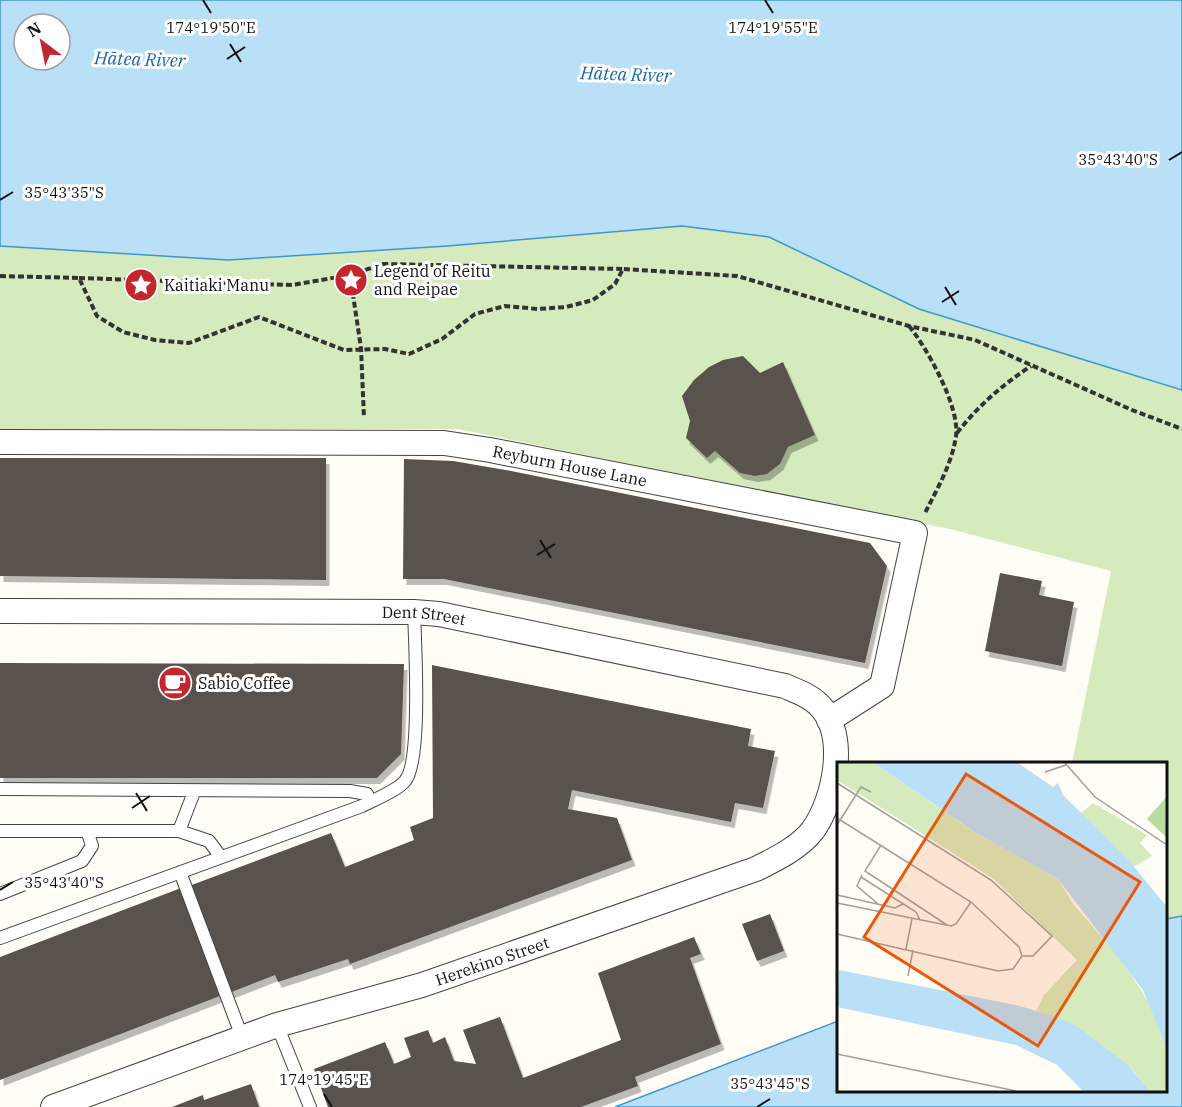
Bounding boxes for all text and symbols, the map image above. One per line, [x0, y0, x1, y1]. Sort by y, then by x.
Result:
north arrow [12, 12, 72, 72]
text: N [23, 17, 45, 41]
text: 174°19'50"E [166, 18, 256, 37]
text: 174°19'55"E [728, 18, 818, 37]
water label: Hātea River [93, 46, 187, 72]
water label: Hātea River [579, 61, 673, 87]
text: 35°43'40"S [1078, 150, 1158, 169]
text: 35°43'35"S [24, 183, 104, 202]
place label: Legend of Reitu and Reipae [374, 261, 491, 299]
place icon: Legend of Reitu and Reipae [333, 262, 369, 298]
place icon: Kaitiaki Manu [123, 267, 159, 303]
place label: Kaitiaki Manu [164, 275, 269, 295]
street label: Reyburn House Lane [491, 441, 649, 490]
street label: Dent Street [382, 602, 468, 629]
cafe icon: Sabio Coffee [157, 665, 193, 701]
place label: Sabio Coffee [198, 673, 290, 693]
inset map [837, 762, 1167, 1092]
text: 35°43'40"S [24, 873, 104, 892]
street label: Herekino Street [432, 932, 552, 990]
text: 174°19'45"E [279, 1070, 369, 1089]
text: 35°43'45"S [730, 1074, 810, 1093]

